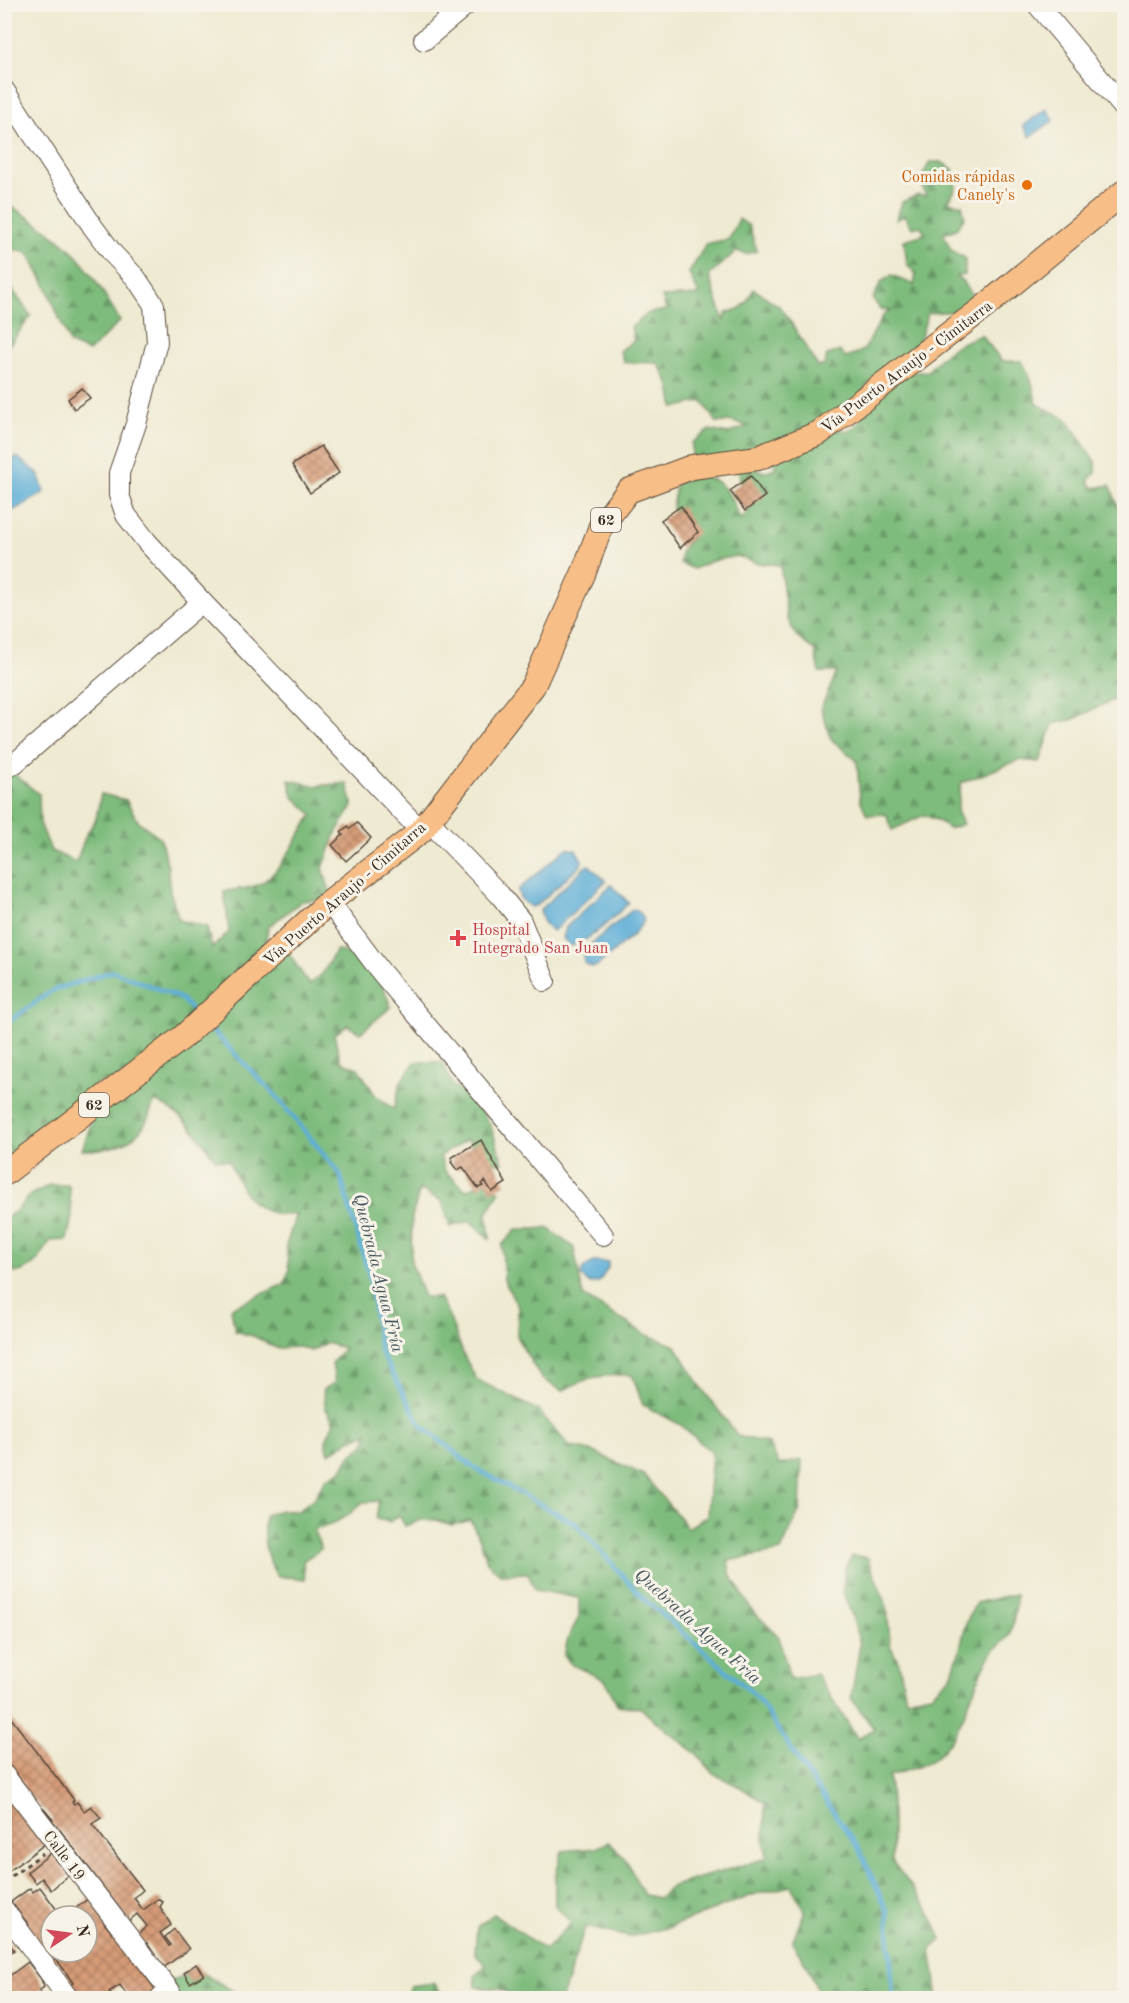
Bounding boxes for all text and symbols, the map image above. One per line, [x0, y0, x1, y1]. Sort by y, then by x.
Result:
place label: Comidas rápidas Canely's [901, 170, 1015, 204]
marker: Comidas rápidas Canely's [1020, 178, 1034, 192]
street label: Vía Puerto Araujo - Cimitarra [819, 298, 996, 437]
road number: 62 [591, 508, 621, 532]
street label: Vía Puerto Araujo - Cimitarra [261, 820, 430, 969]
place label: Hospital Integrado San Juan [472, 923, 609, 957]
marker: Hospital Integrado San Juan [449, 929, 467, 947]
road number: 62 [79, 1093, 109, 1117]
water label: Quebrada Agua Fría [350, 1192, 407, 1355]
water label: Quebrada Agua Fría [631, 1565, 764, 1688]
street label: Calle 19 [40, 1828, 87, 1884]
north arrow [39, 1904, 99, 1964]
text: N [72, 1923, 91, 1940]

